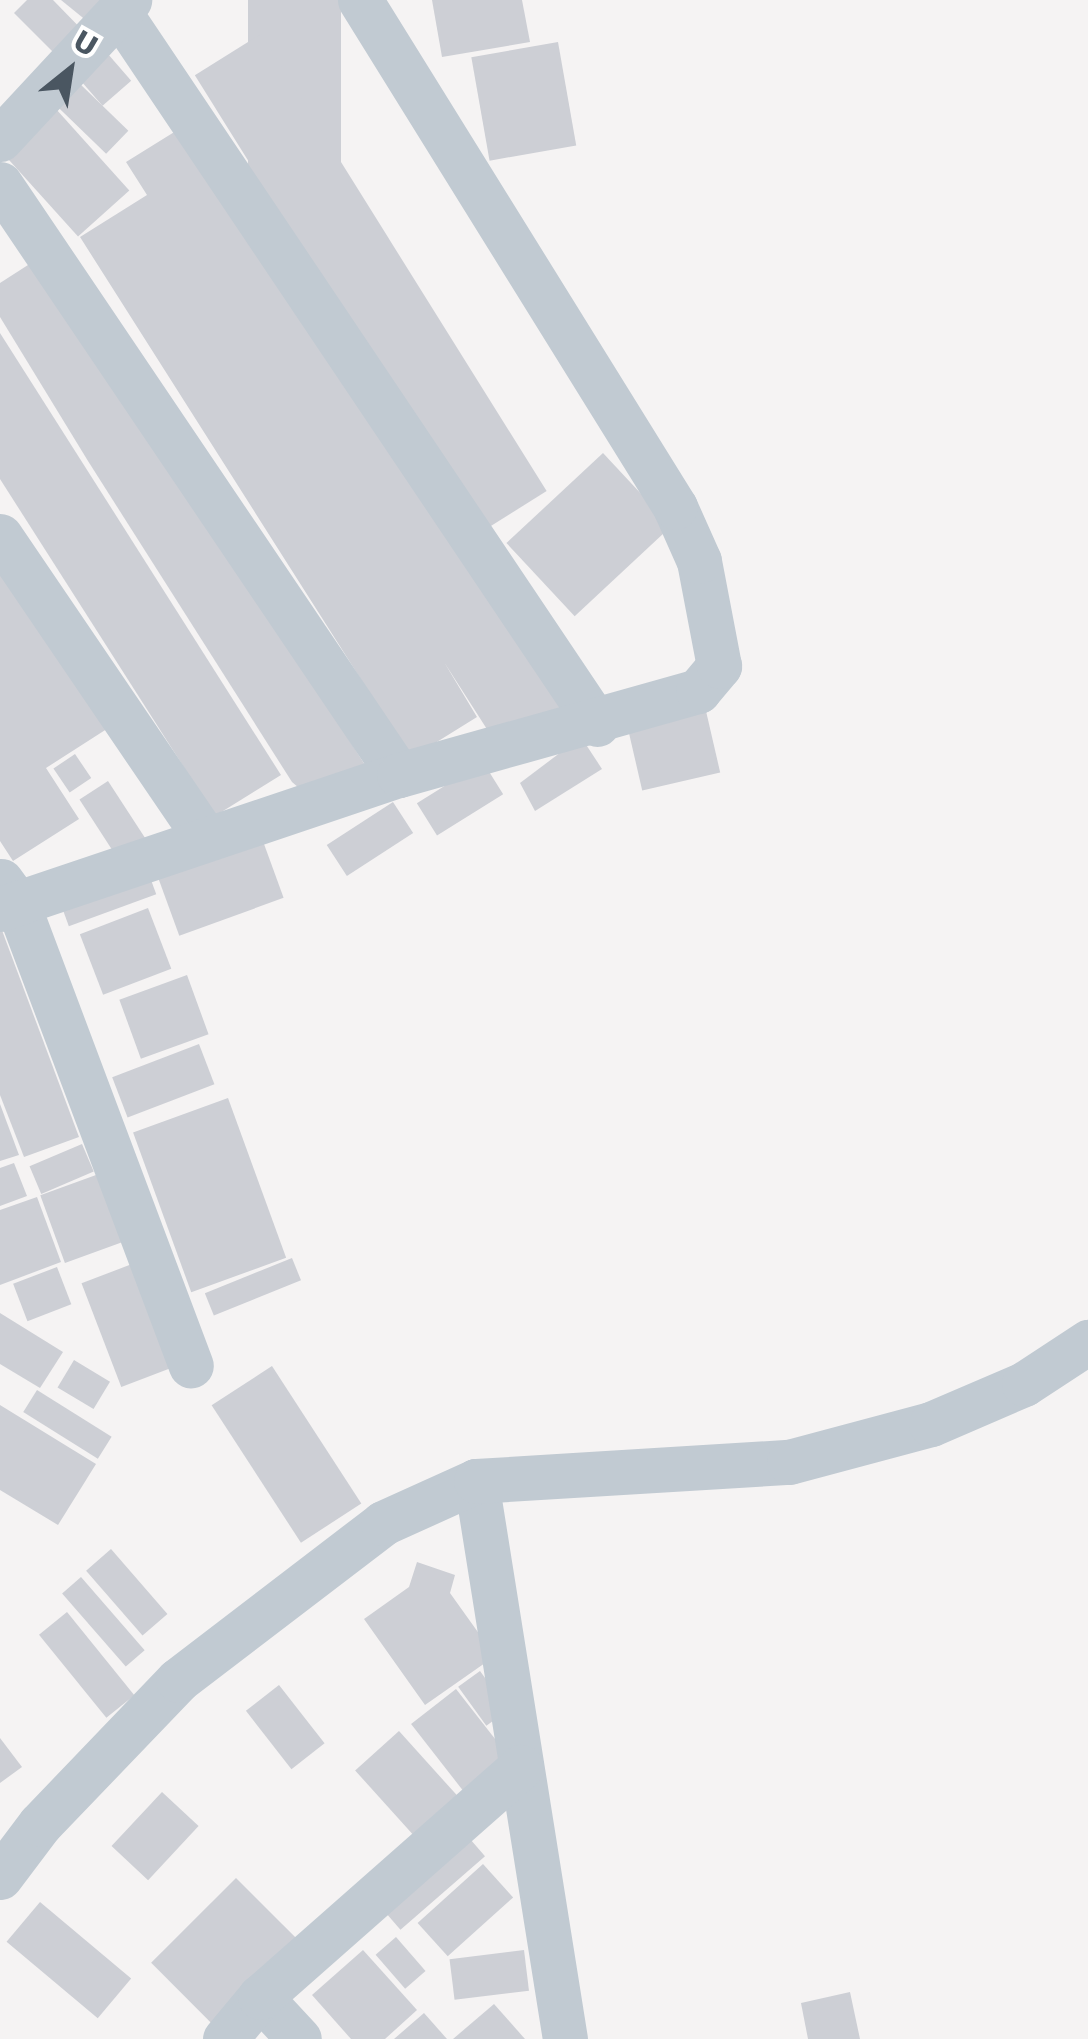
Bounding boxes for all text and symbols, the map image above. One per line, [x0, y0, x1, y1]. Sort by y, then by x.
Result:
north arrow [20, 20, 120, 120]
text: U [67, 24, 103, 64]

